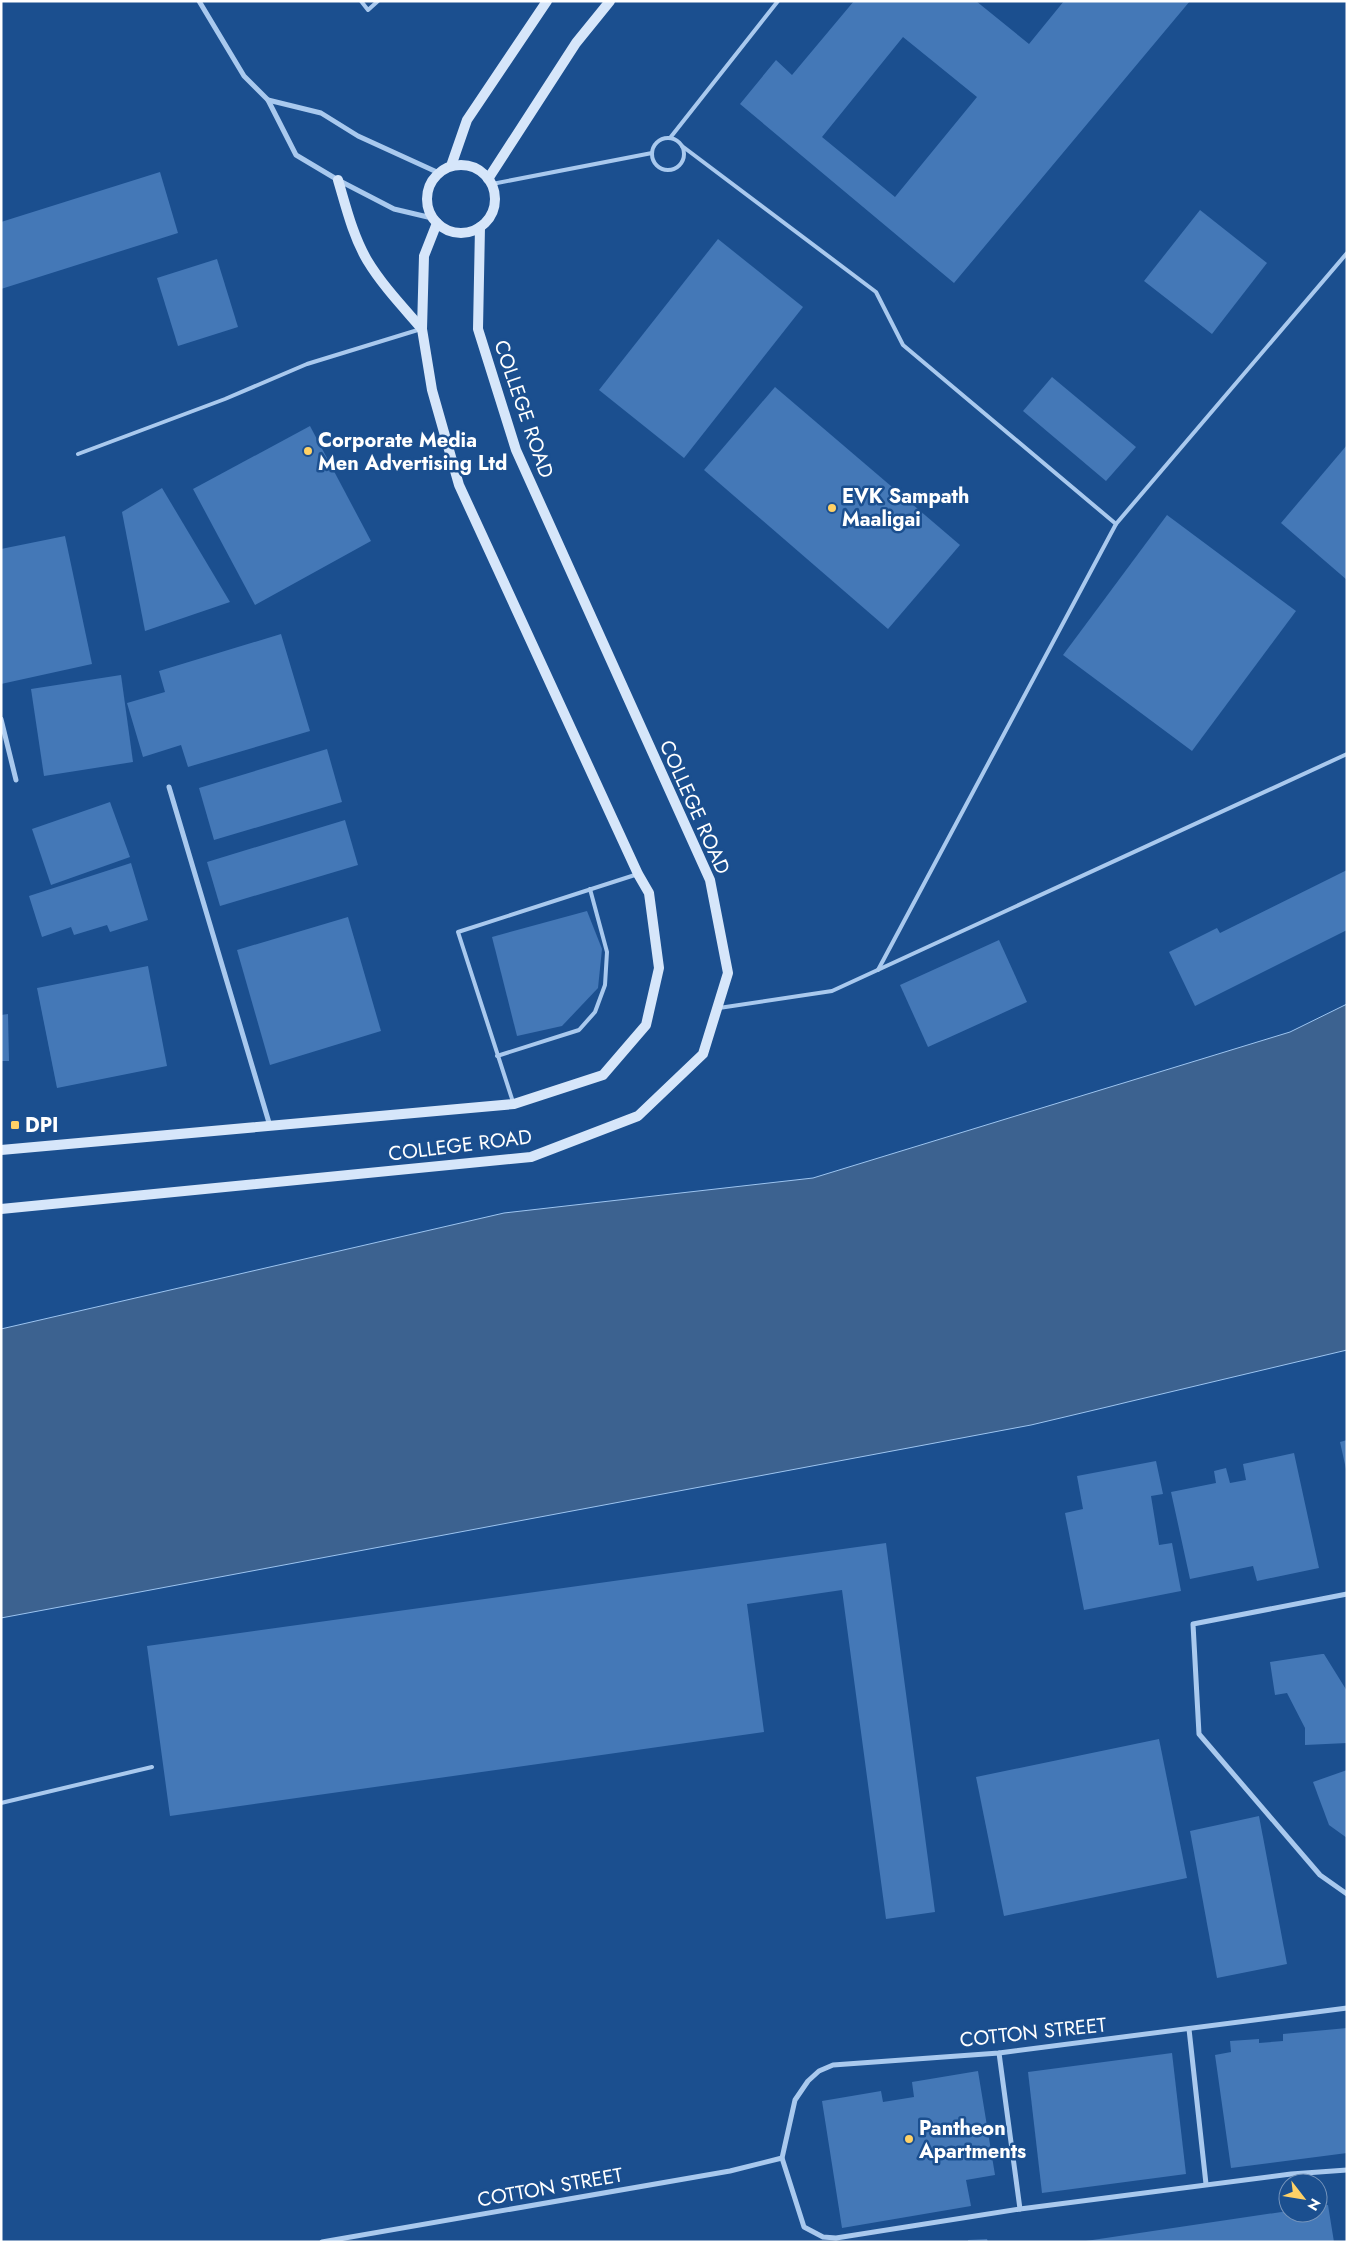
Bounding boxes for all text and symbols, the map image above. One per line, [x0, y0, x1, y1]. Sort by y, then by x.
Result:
street label: COLLEGE ROAD [486, 336, 561, 482]
place label: Corporate Media Men Advertising Ltd [318, 426, 507, 478]
marker: Corporate Media Men Advertising Ltd [302, 445, 314, 457]
place label: EVK Sampath Maaligai [842, 482, 969, 534]
marker: EVK Sampath Maaligai [826, 502, 838, 514]
street label: COLLEGE ROAD [652, 735, 737, 879]
place label: DPI [25, 1111, 59, 1140]
marker: DPI [9, 1119, 21, 1131]
street label: COLLEGE ROAD [387, 1122, 533, 1169]
street label: COTTON STREET [958, 2010, 1108, 2055]
place label: Pantheon Apartments [918, 2114, 1026, 2166]
marker: Pantheon Apartments [903, 2133, 915, 2145]
street label: COTTON STREET [475, 2160, 626, 2215]
north arrow [1278, 2173, 1328, 2223]
text: N [1303, 2195, 1326, 2215]

